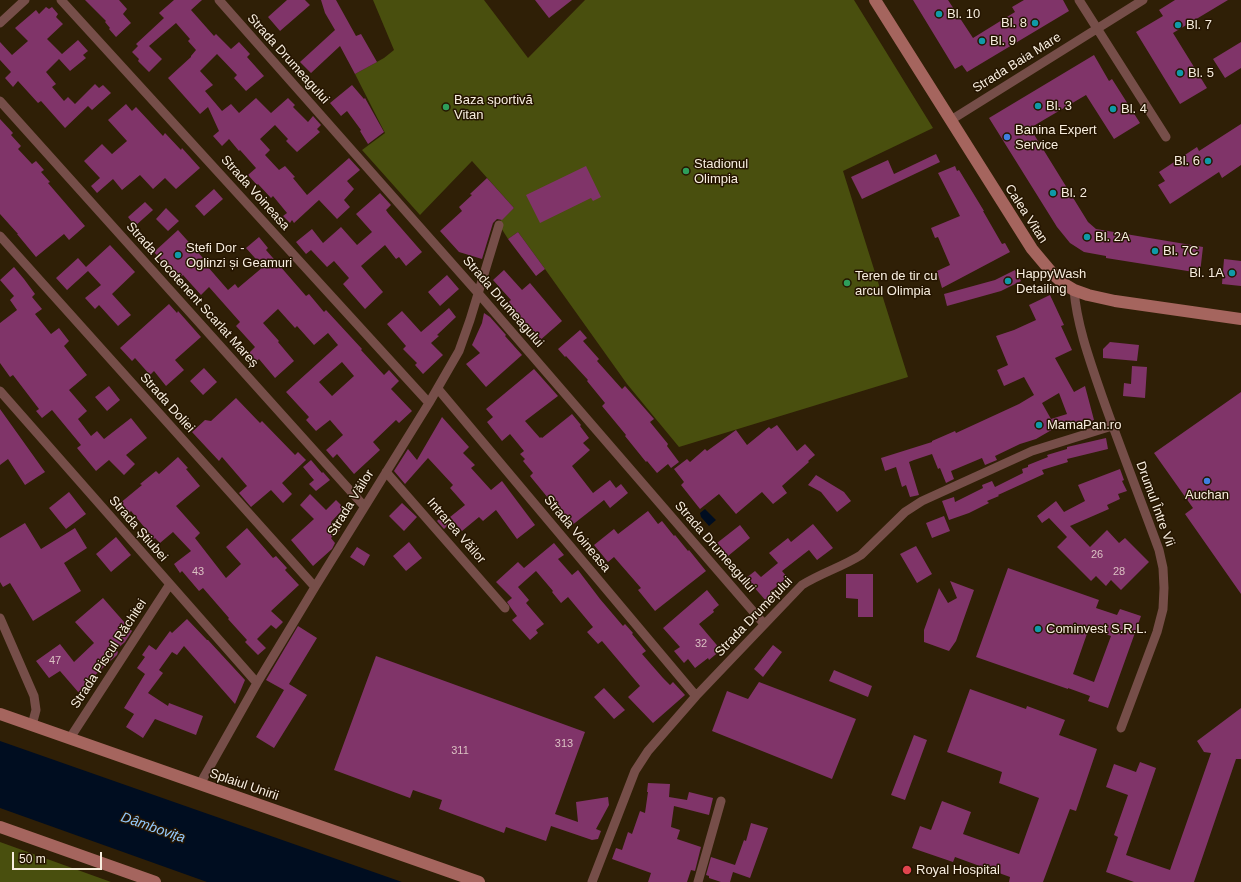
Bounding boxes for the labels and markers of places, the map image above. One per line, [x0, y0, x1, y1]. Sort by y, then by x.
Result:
place label: Bl. 10 [947, 6, 980, 22]
marker: Bl. 10 [934, 9, 944, 19]
place label: Bl. 8 [1001, 15, 1027, 31]
place label: Bl. 7 [1186, 17, 1212, 33]
marker: Bl. 8 [1030, 18, 1040, 28]
marker: Bl. 7 [1173, 20, 1183, 30]
place label: Bl. 9 [990, 33, 1016, 49]
marker: Bl. 9 [977, 36, 987, 46]
place label: Bl. 5 [1188, 65, 1214, 81]
marker: Bl. 5 [1175, 68, 1185, 78]
place label: Baza sportivă Vitan [454, 92, 533, 123]
place label: Bl. 3 [1046, 98, 1072, 114]
marker: Bl. 3 [1033, 101, 1043, 111]
place label: Bl. 4 [1121, 101, 1147, 117]
marker: Baza sportivă Vitan [441, 102, 451, 112]
marker: Bl. 4 [1108, 104, 1118, 114]
place label: Banina Expert Service [1015, 122, 1097, 153]
marker: Banina Expert Service [1002, 132, 1012, 142]
place label: Bl. 6 [1174, 153, 1200, 169]
place label: Stadionul Olimpia [694, 156, 748, 187]
marker: Bl. 6 [1203, 156, 1213, 166]
marker: Stadionul Olimpia [681, 166, 691, 176]
place label: Bl. 2 [1061, 185, 1087, 201]
marker: Bl. 2 [1048, 188, 1058, 198]
place label: Bl. 2A [1095, 229, 1130, 245]
marker: Bl. 2A [1082, 232, 1092, 242]
place label: Stefi Dor - Oglinzi și Geamuri [186, 240, 292, 271]
place label: Bl. 7C [1163, 243, 1198, 259]
marker: Bl. 7C [1150, 246, 1160, 256]
marker: Stefi Dor - Oglinzi și Geamuri [173, 250, 183, 260]
place label: Bl. 1A [1189, 265, 1224, 281]
place label: HappyWash Detailing [1016, 266, 1086, 297]
place label: Teren de tir cu arcul Olimpia [855, 268, 937, 299]
marker: Bl. 1A [1227, 268, 1237, 278]
marker: HappyWash Detailing [1003, 276, 1013, 286]
marker: Teren de tir cu arcul Olimpia [842, 278, 852, 288]
place label: MamaPan.ro [1047, 417, 1121, 433]
marker: MamaPan.ro [1034, 420, 1044, 430]
marker: Auchan [1202, 476, 1212, 486]
place label: Auchan [1185, 487, 1229, 503]
place label: Cominvest S.R.L. [1046, 621, 1147, 637]
marker: Cominvest S.R.L. [1033, 624, 1043, 634]
place label: Royal Hospital [916, 862, 1000, 878]
marker: Royal Hospital [901, 864, 913, 876]

